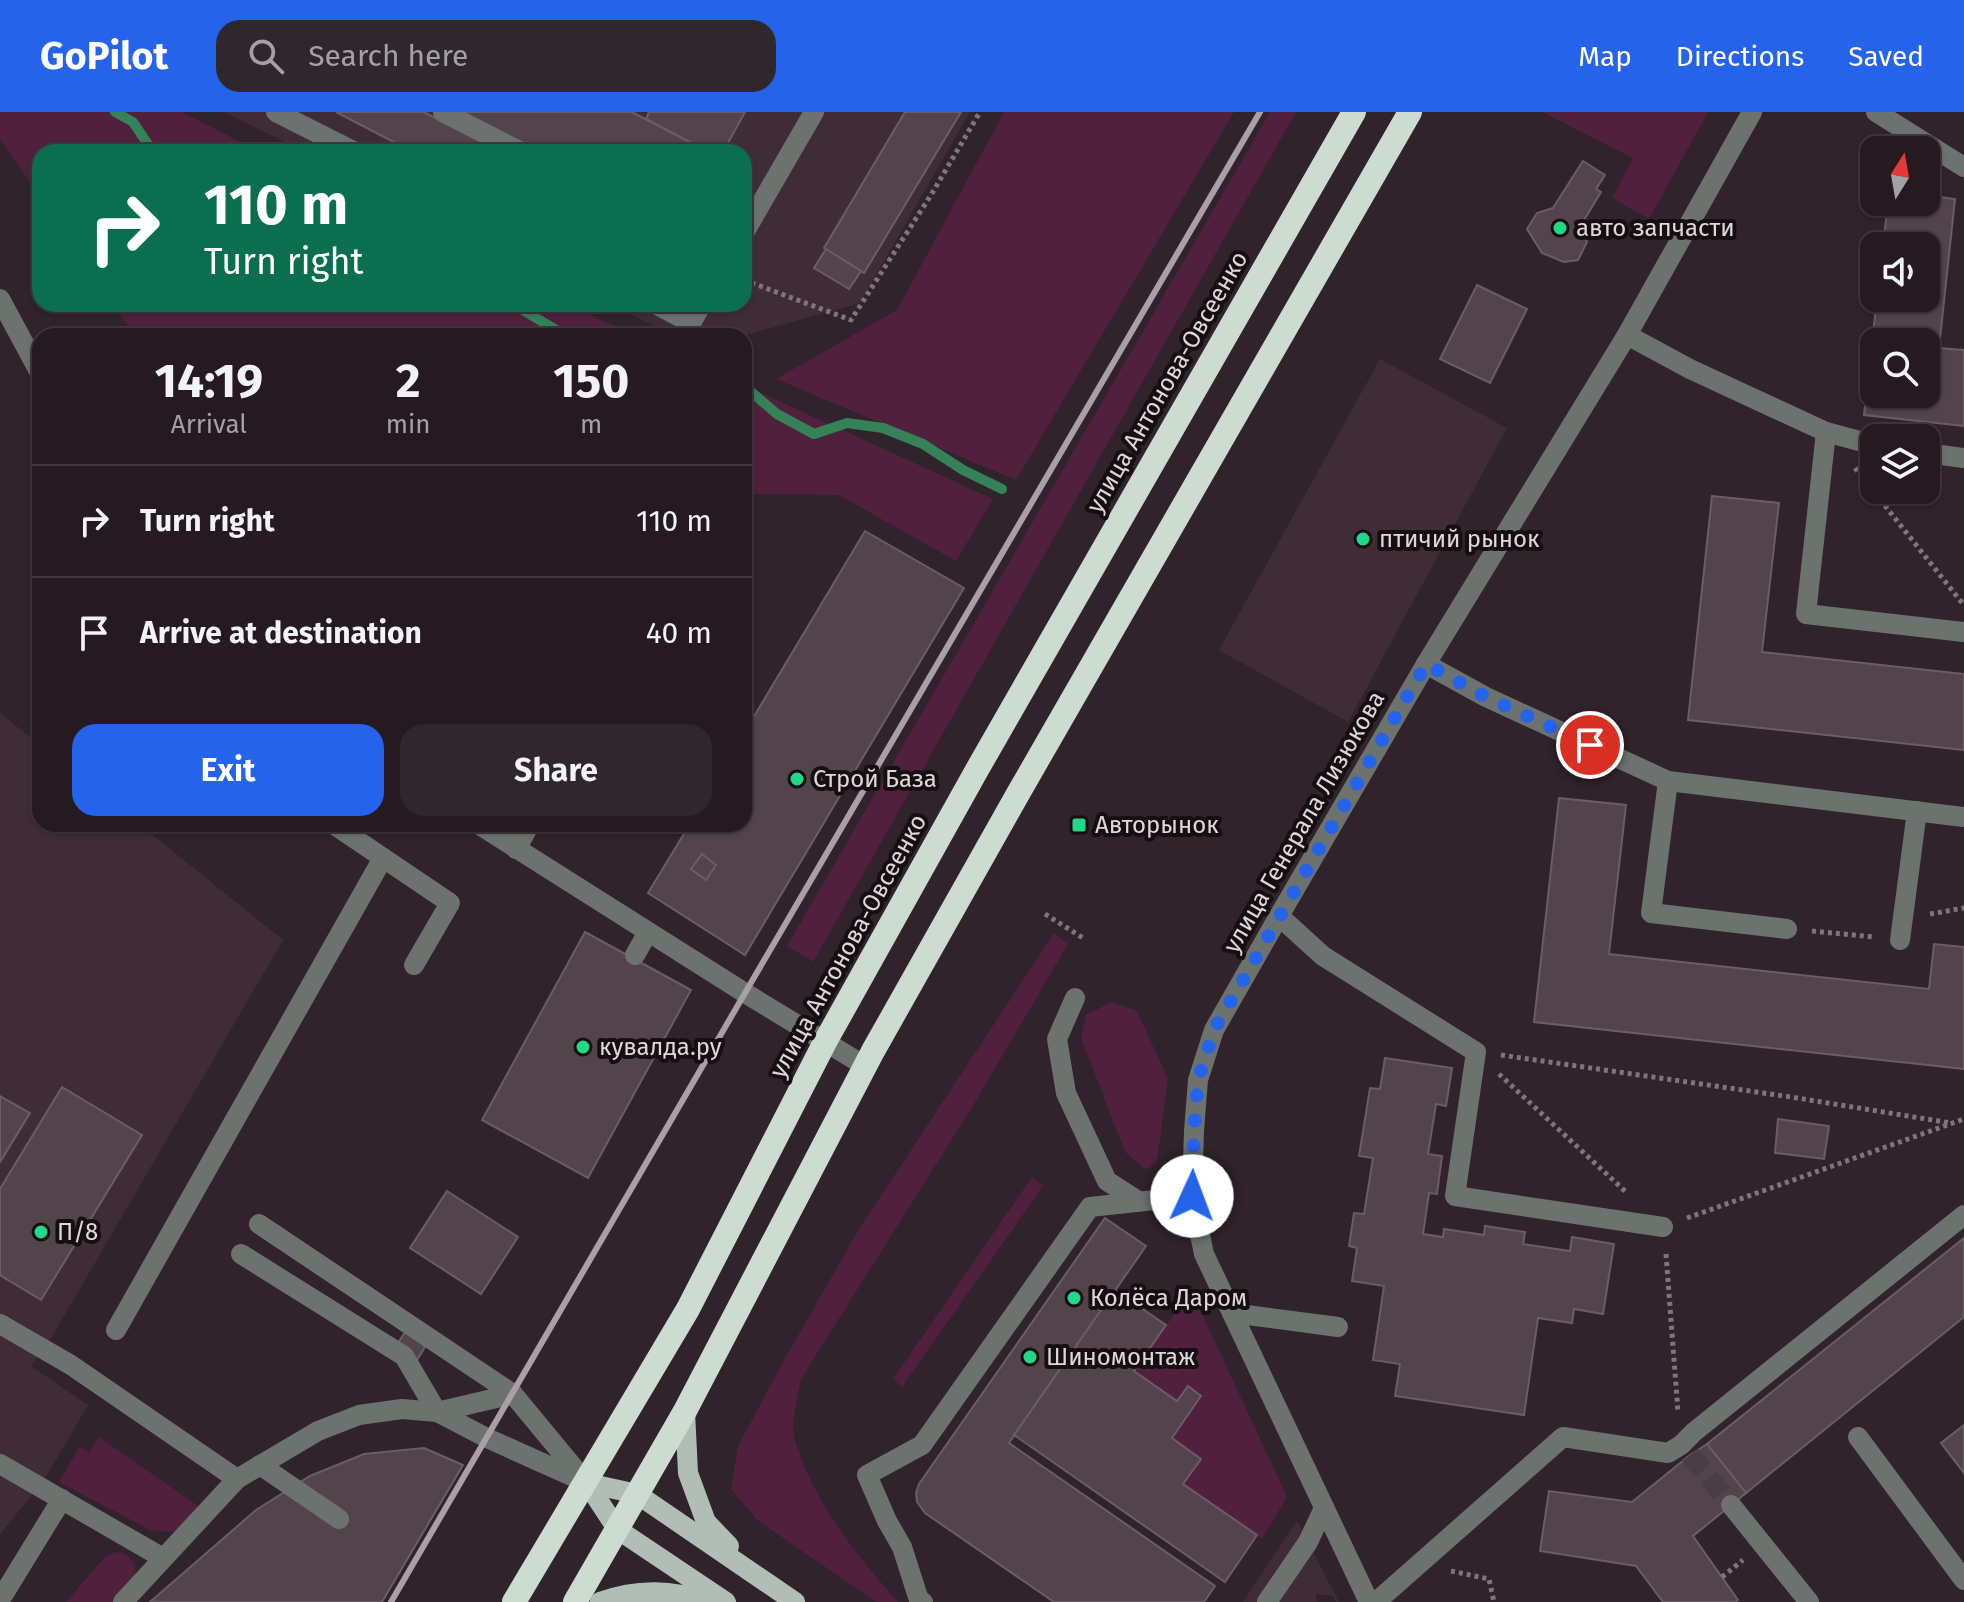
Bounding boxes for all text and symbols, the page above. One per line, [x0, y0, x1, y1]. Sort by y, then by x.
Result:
search box [216, 20, 776, 92]
text: GoPilot [40, 33, 168, 79]
icon: search [244, 34, 288, 78]
text: Search here [308, 38, 468, 74]
text: Map [1578, 40, 1632, 73]
text: Directions [1676, 40, 1804, 73]
text: Saved [1848, 40, 1924, 73]
north arrow [1860, 136, 1940, 216]
map controls [1860, 136, 1940, 504]
text: 110 m [204, 172, 348, 239]
icon: right [72, 176, 176, 280]
place label: авто запчасти [1576, 214, 1735, 242]
marker: авто запчасти [1551, 219, 1569, 237]
button: sound [1860, 232, 1940, 312]
text: Turn right [204, 240, 364, 284]
street label: улица Антонова-Овсеенко [1081, 246, 1253, 518]
button: search [1860, 328, 1940, 408]
text: 14:19 [155, 352, 263, 410]
text: 2 [396, 352, 421, 410]
text: 150 [553, 352, 629, 410]
text: Arrival [171, 409, 247, 440]
text: min [386, 409, 431, 440]
text: m [580, 409, 602, 440]
button: layers [1860, 424, 1940, 504]
icon: right [72, 499, 116, 543]
text: Turn right [140, 503, 275, 539]
text: 110 m [636, 503, 712, 539]
place label: птичий рынок [1379, 525, 1540, 553]
marker: птичий рынок [1354, 530, 1372, 548]
icon: arrive [72, 611, 116, 655]
text: Arrive at destination [140, 615, 422, 651]
text: 40 m [646, 615, 712, 651]
street label: улица Генерала Лизюкова [1218, 686, 1390, 958]
pin [1556, 711, 1624, 779]
icon: arrive [1568, 723, 1612, 767]
button: Exit [72, 724, 384, 816]
button: Share [400, 724, 712, 816]
place label: Строй База [813, 765, 937, 793]
marker: Строй База [788, 770, 806, 788]
street label: улица Антонова-Овсеенко [764, 809, 932, 1083]
place label: Авторынок [1095, 811, 1219, 839]
marker: Авторынок [1070, 816, 1088, 834]
place label: кувалда.ру [599, 1033, 722, 1061]
marker: кувалда.ру [574, 1038, 592, 1056]
position arrow [1150, 1154, 1234, 1238]
place label: П/8 [57, 1218, 98, 1246]
marker: П/8 [32, 1223, 50, 1241]
place label: Колёса Даром [1090, 1284, 1247, 1312]
marker: Колёса Даром [1065, 1289, 1083, 1307]
place label: Шиномонтаж [1046, 1343, 1195, 1371]
marker: Шиномонтаж [1021, 1348, 1039, 1366]

